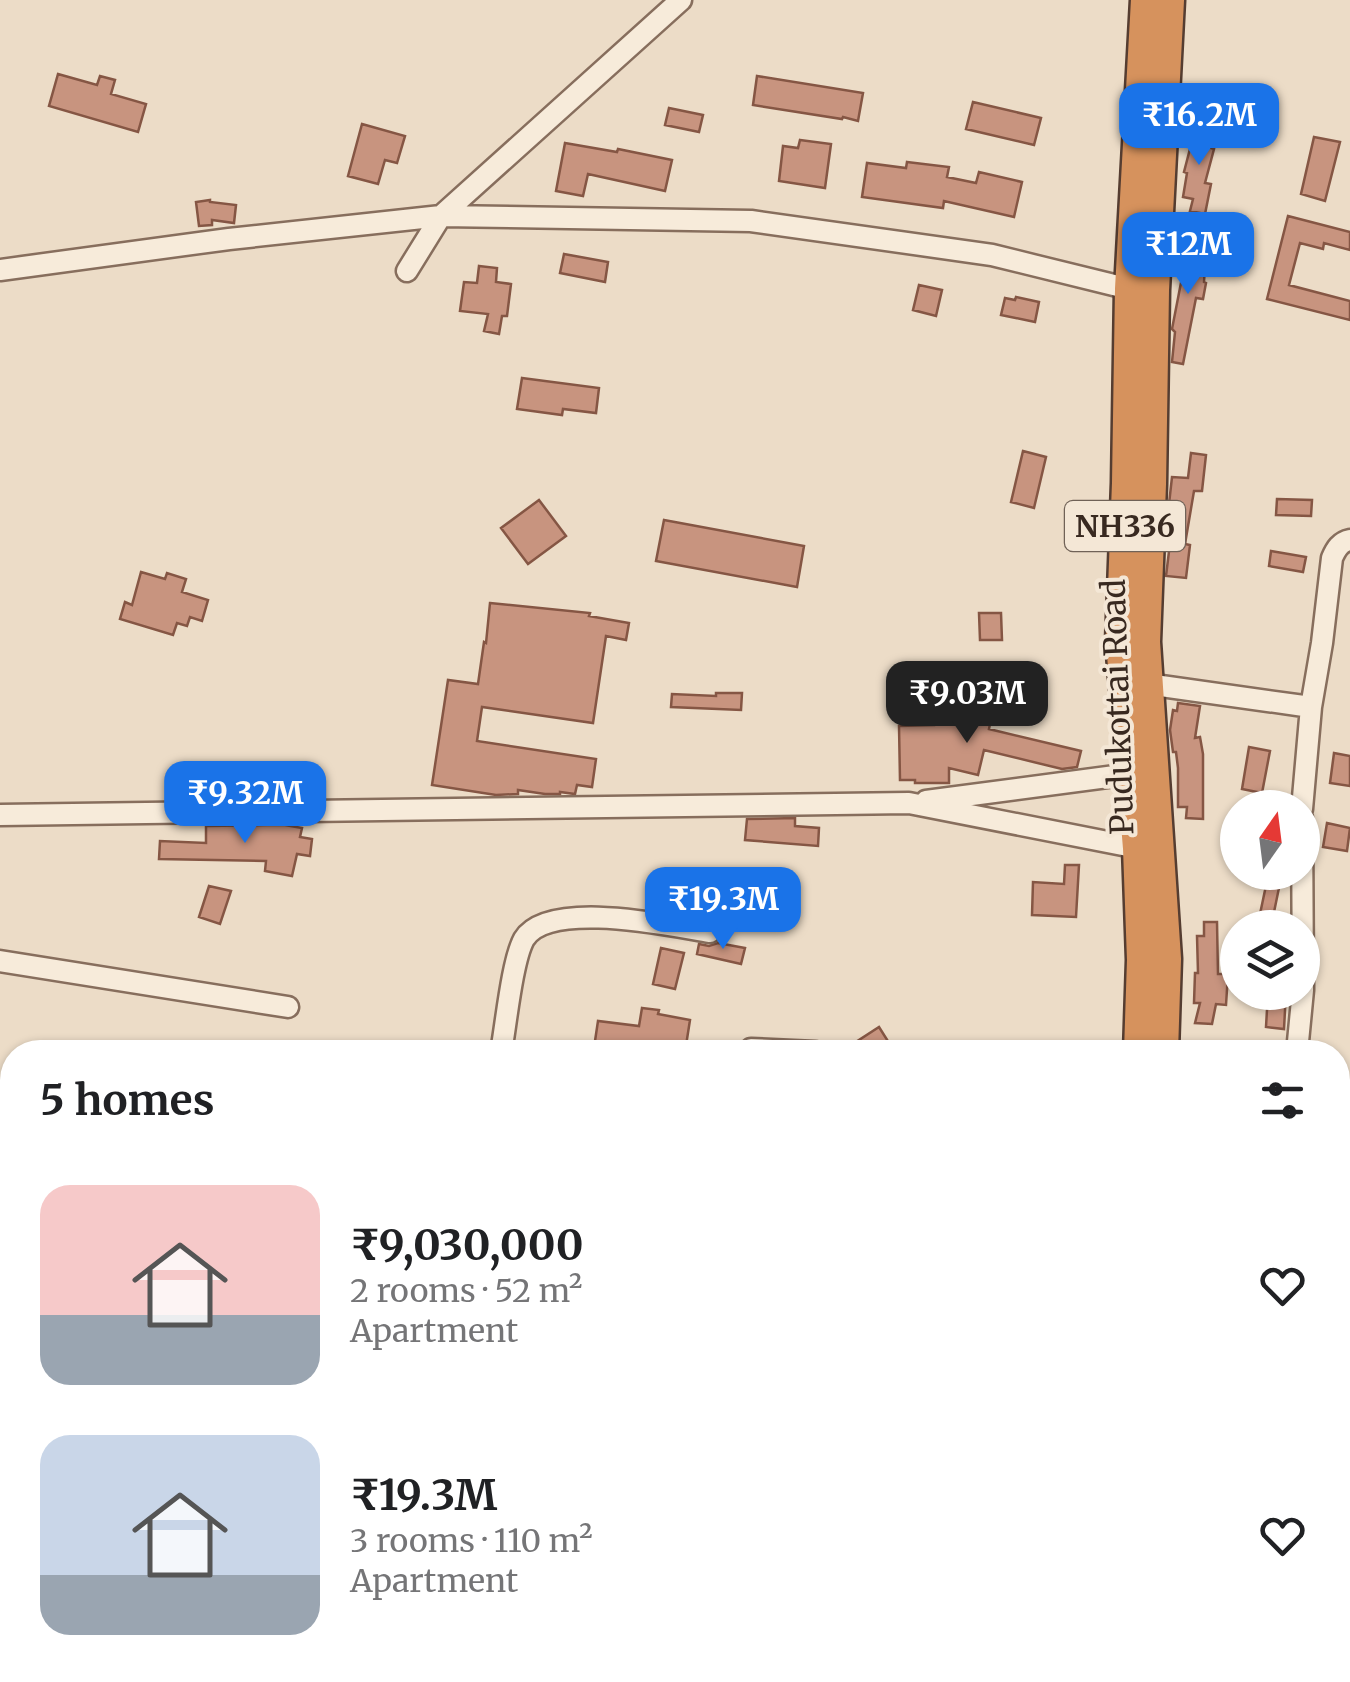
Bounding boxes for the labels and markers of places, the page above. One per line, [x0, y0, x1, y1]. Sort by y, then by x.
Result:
pin: ₹16.2M [1118, 83, 1280, 168]
pin: ₹12M [1129, 212, 1247, 297]
pin: ₹9.03M [886, 661, 1048, 746]
pin: ₹9.32M [164, 761, 326, 846]
pin: ₹19.3M [642, 867, 804, 952]

